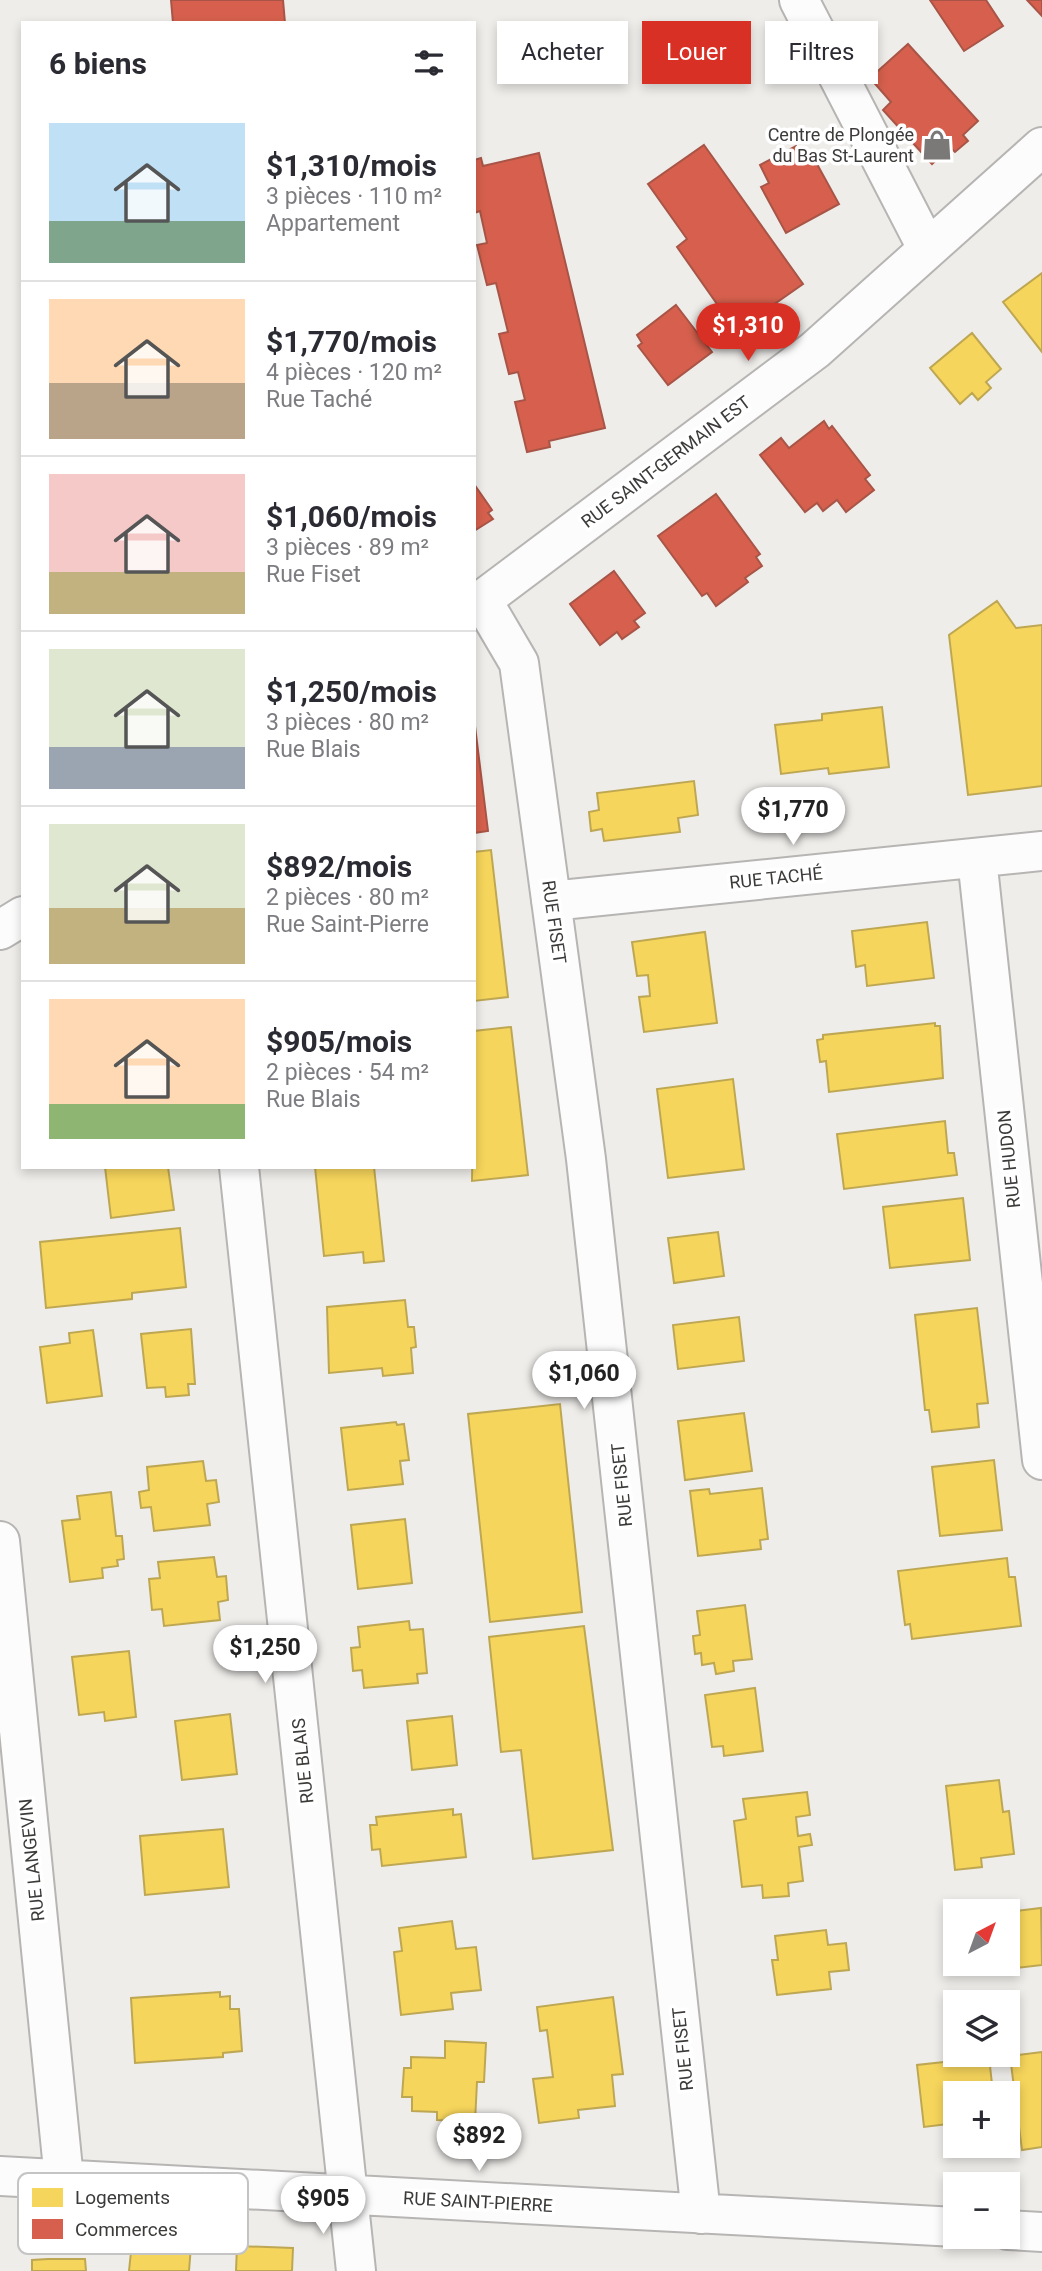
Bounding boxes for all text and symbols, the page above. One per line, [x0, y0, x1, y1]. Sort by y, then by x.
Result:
chip: Acheter [497, 21, 628, 84]
chip: Louer [642, 21, 751, 84]
chip: Filtres [765, 21, 878, 84]
icon: filters [410, 44, 448, 82]
text: 6 biens [49, 46, 147, 81]
place label: Centre de Plongée du Bas St-Laurent [768, 124, 914, 166]
shop icon: Centre de Plongée du Bas St-Laurent [920, 128, 954, 162]
text: $1,310/mois [266, 148, 437, 183]
icon: home [105, 151, 189, 235]
text: 3 pièces · 110 m² [266, 183, 442, 210]
text: Appartement [266, 210, 400, 237]
pin: $1,310 [691, 304, 805, 363]
text: $1,310 [712, 312, 784, 339]
text: $1,770/mois [266, 324, 437, 359]
icon: home [105, 327, 189, 411]
text: 4 pièces · 120 m² [266, 359, 442, 386]
text: Rue Taché [266, 386, 372, 413]
street label: RUE SAINT-GERMAIN EST [577, 391, 755, 532]
text: $1,060/mois [266, 499, 437, 534]
icon: home [105, 502, 189, 586]
text: 3 pièces · 89 m² [266, 534, 429, 561]
text: Rue Fiset [266, 561, 361, 588]
text: $1,250/mois [266, 674, 437, 709]
icon: home [105, 677, 189, 761]
text: 3 pièces · 80 m² [266, 709, 429, 736]
text: Rue Blais [266, 736, 361, 763]
pin: $1,770 [736, 788, 850, 847]
text: $1,770 [757, 796, 829, 823]
text: $892/mois [266, 849, 412, 884]
icon: home [105, 852, 189, 936]
street label: RUE TACHÉ [728, 862, 824, 893]
street label: RUE FISET [538, 879, 571, 965]
text: 2 pièces · 80 m² [266, 884, 429, 911]
text: Rue Saint-Pierre [266, 911, 429, 938]
text: $905/mois [266, 1024, 412, 1059]
icon: home [105, 1027, 189, 1111]
text: 2 pièces · 54 m² [266, 1059, 429, 1086]
text: Rue Blais [266, 1086, 361, 1113]
street label: RUE HUDON [993, 1109, 1024, 1209]
pin: $1,060 [527, 1352, 641, 1411]
text: $1,060 [548, 1360, 620, 1387]
street label: RUE FISET [607, 1442, 636, 1528]
pin: $1,250 [208, 1626, 322, 1685]
text: $1,250 [229, 1634, 301, 1661]
street label: RUE BLAIS [288, 1717, 317, 1805]
street label: RUE LANGEVIN [15, 1797, 48, 1923]
north arrow [943, 1899, 1020, 1976]
map controls [943, 1899, 1020, 2249]
button: layers [943, 1990, 1020, 2067]
street label: RUE FISET [668, 2006, 697, 2092]
button: + [943, 2081, 1020, 2158]
pin: $892 [438, 2114, 520, 2173]
text: $892 [453, 2122, 505, 2149]
button: − [943, 2172, 1020, 2249]
legend [18, 2173, 248, 2254]
pin: $905 [282, 2176, 364, 2236]
text: $905 [297, 2185, 349, 2212]
text: Logements [75, 2186, 170, 2209]
street label: RUE SAINT-PIERRE [403, 2187, 553, 2216]
text: Commerces [75, 2218, 178, 2241]

